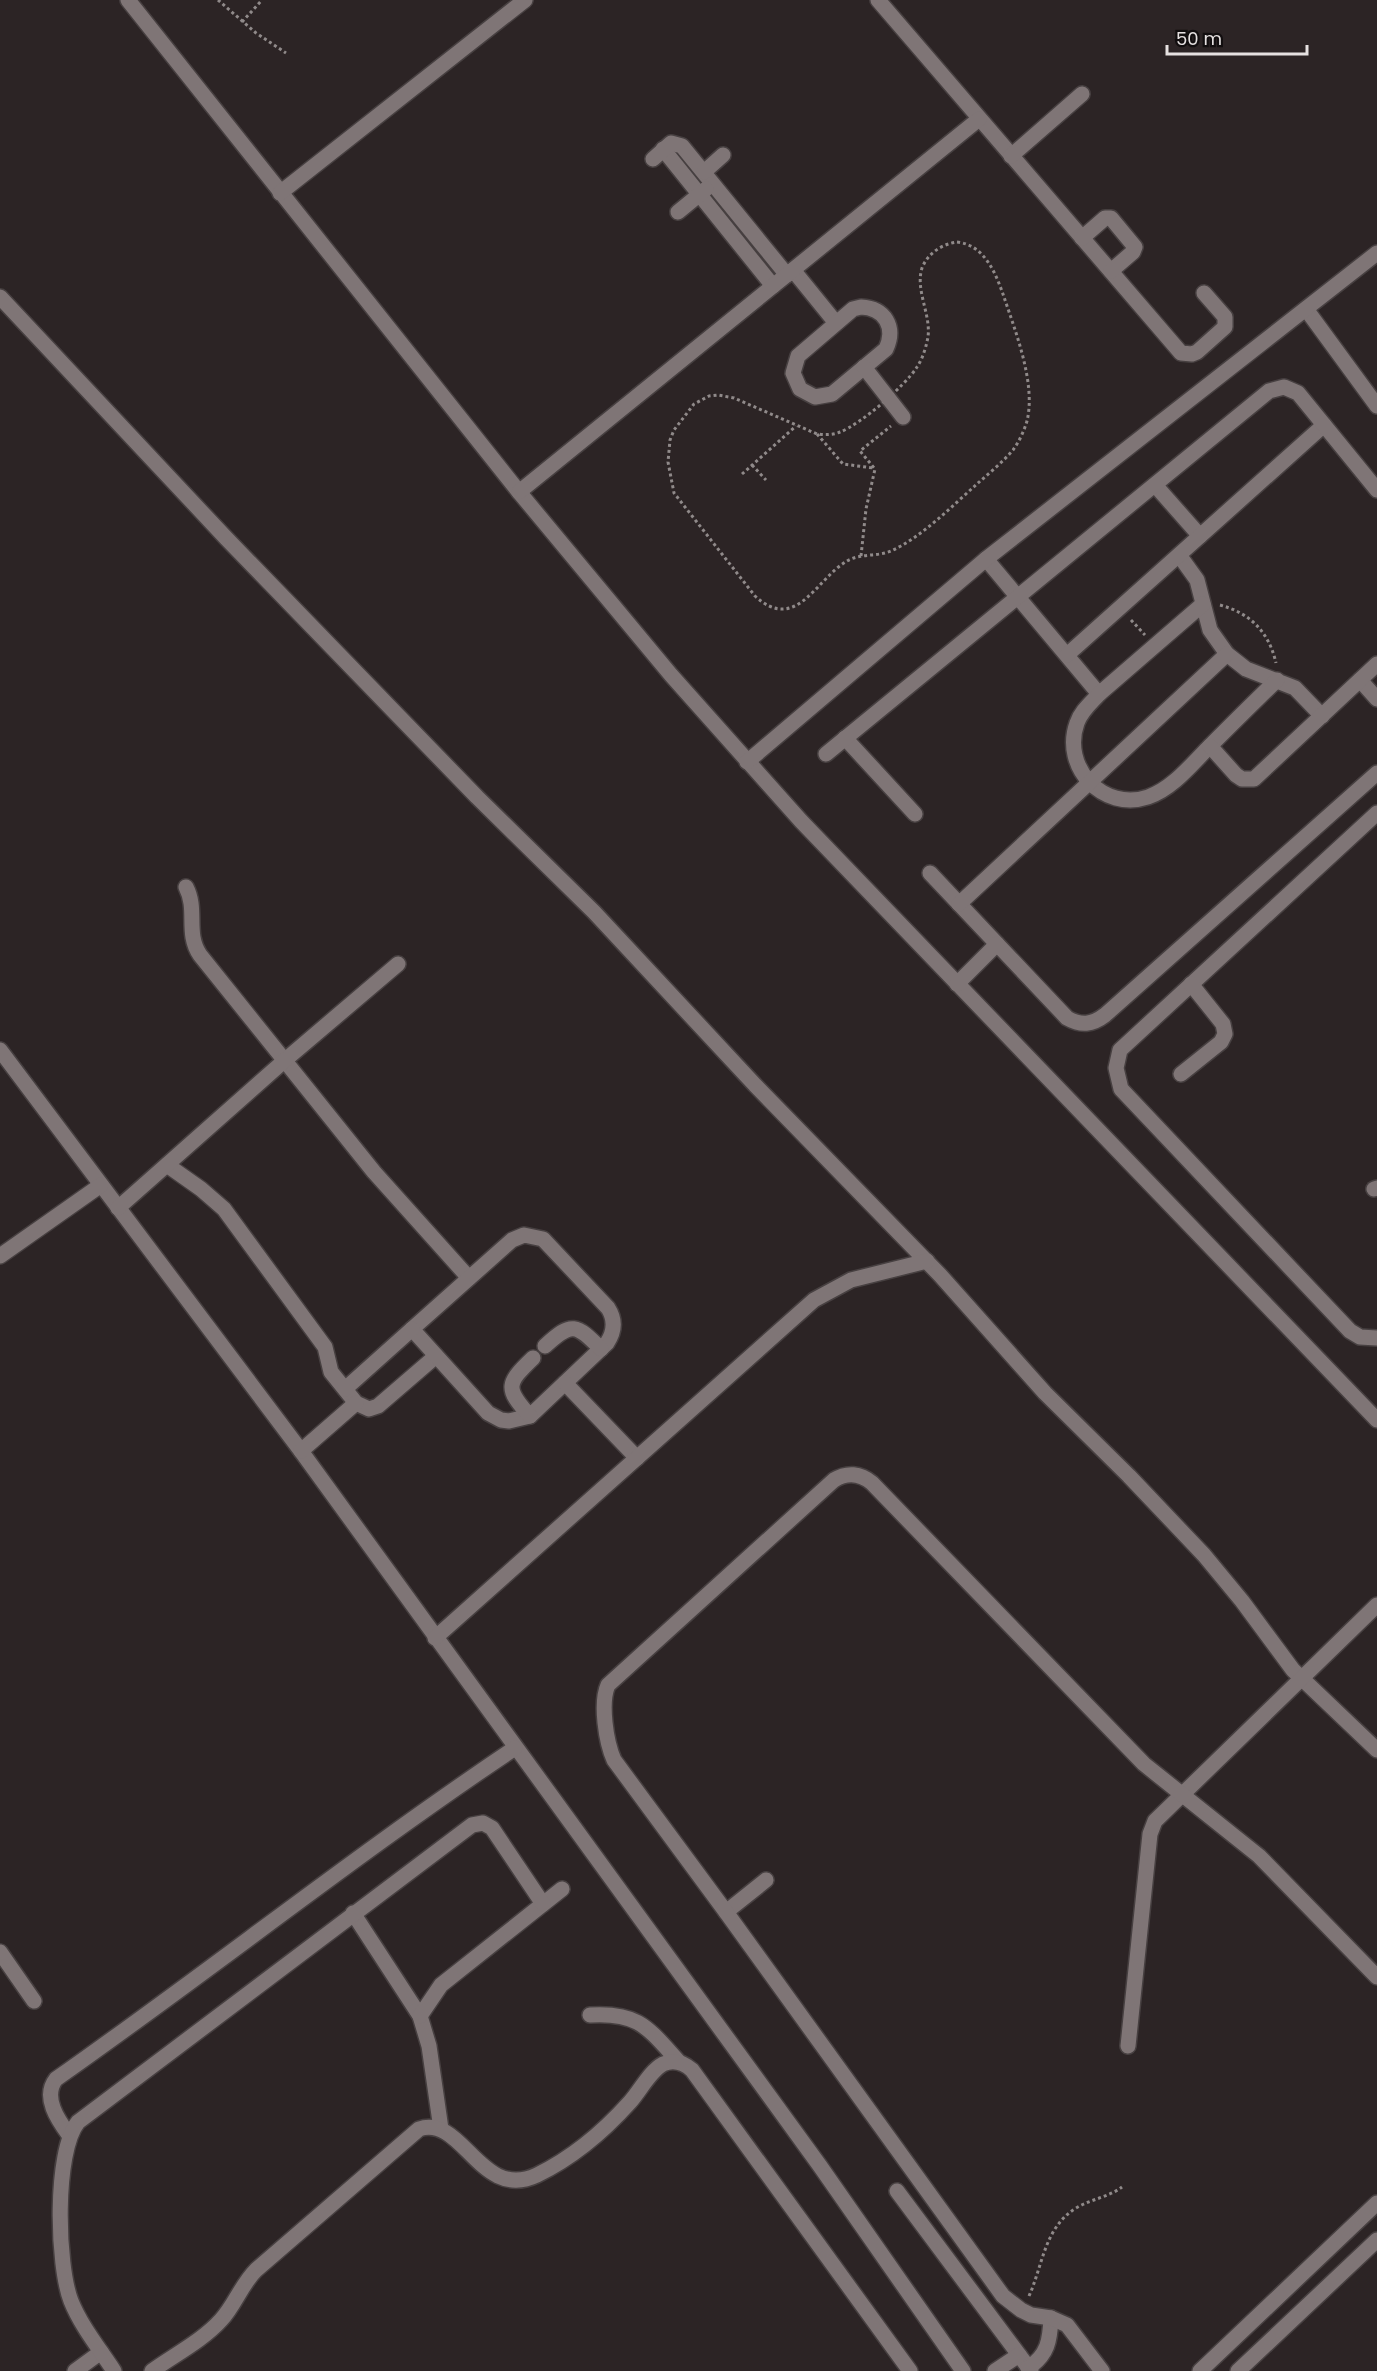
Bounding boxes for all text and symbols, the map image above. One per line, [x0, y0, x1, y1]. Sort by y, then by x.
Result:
scale bar [1167, 18, 1306, 56]
text: 50 m [1176, 26, 1222, 51]

